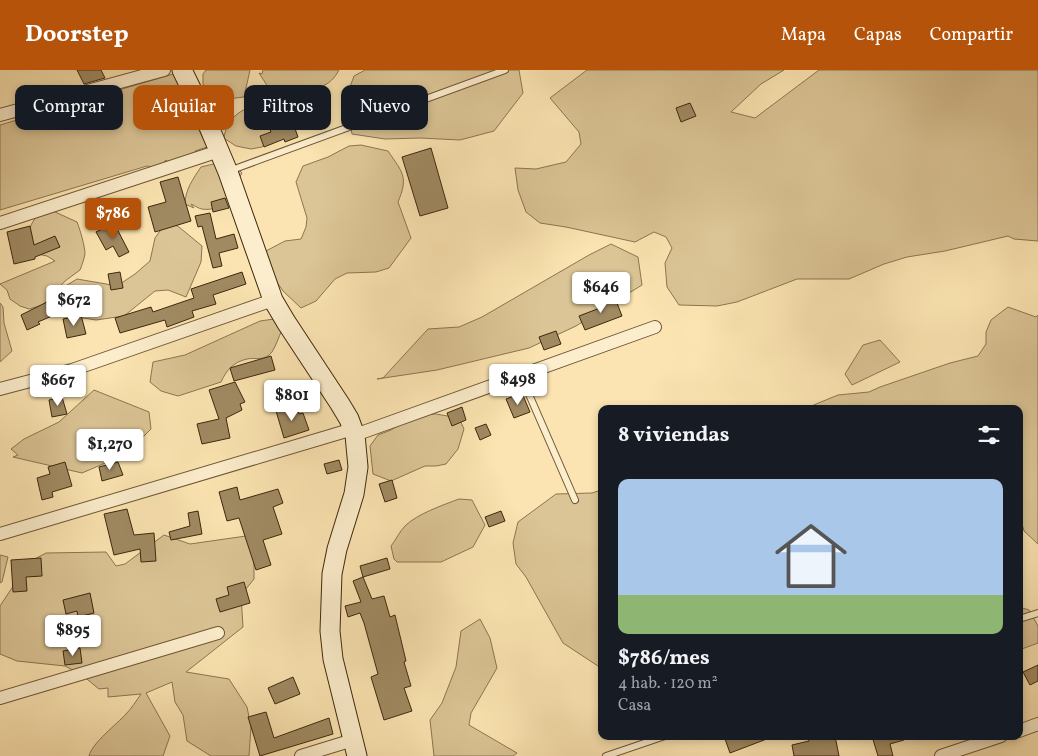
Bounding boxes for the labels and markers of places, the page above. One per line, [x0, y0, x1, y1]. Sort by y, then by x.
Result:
pin: $786 [83, 198, 143, 240]
pin: $646 [571, 272, 631, 314]
pin: $672 [44, 284, 104, 327]
pin: $667 [28, 364, 88, 407]
pin: $498 [488, 364, 548, 406]
pin: $801 [262, 380, 322, 422]
pin: $1,270 [69, 428, 151, 471]
pin: $895 [43, 614, 103, 657]

